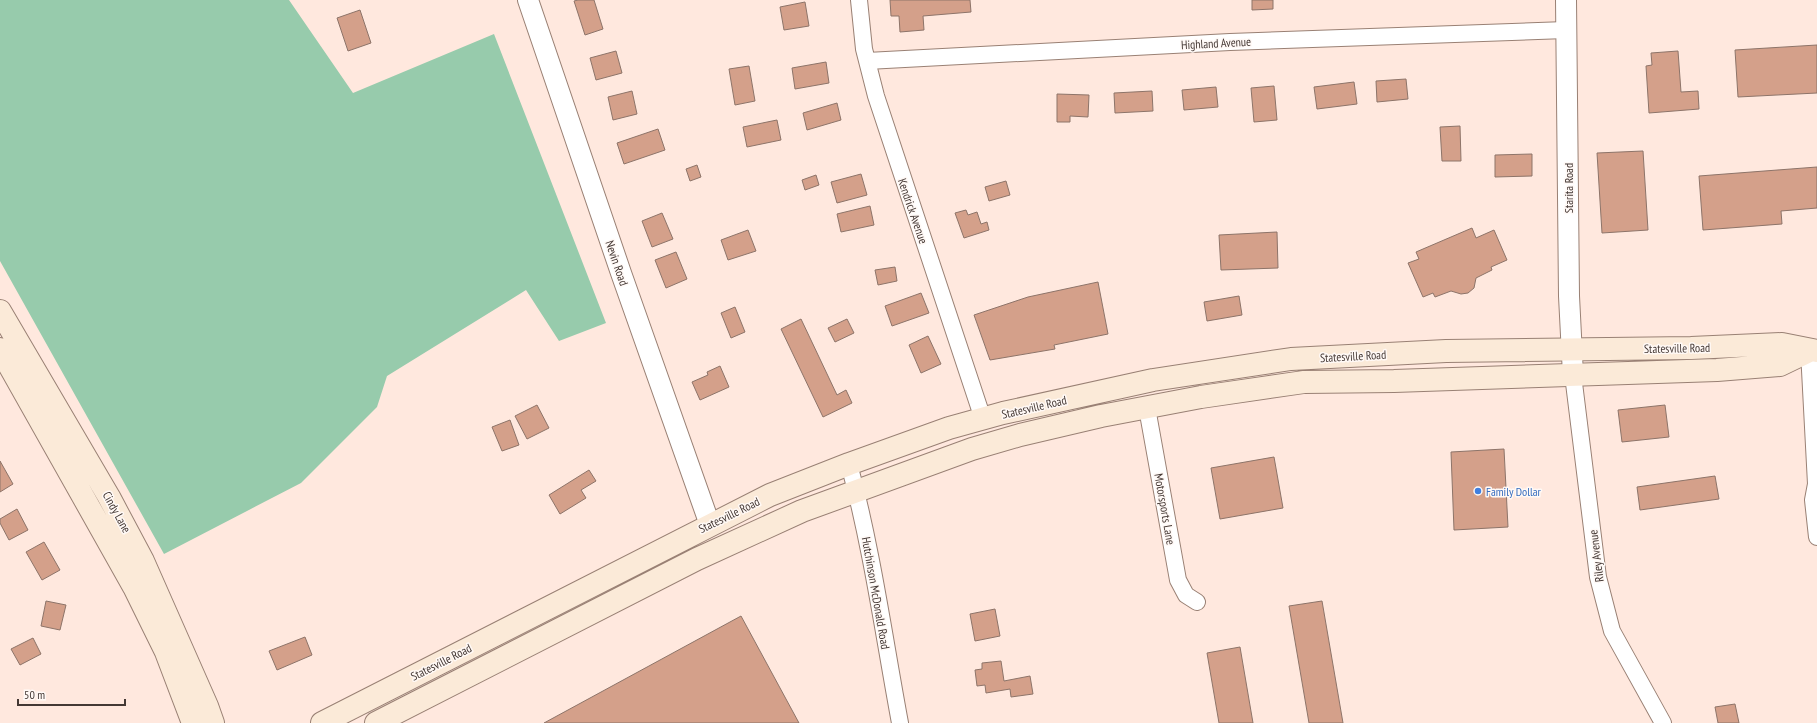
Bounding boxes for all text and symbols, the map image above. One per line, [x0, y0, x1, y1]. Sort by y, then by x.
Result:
street label: Highland Avenue [1181, 34, 1251, 52]
street label: Starita Road [1561, 163, 1576, 213]
street label: Kendrick Avenue [895, 176, 931, 246]
street label: Nevin Road [602, 238, 632, 288]
street label: Statesville Road [1644, 340, 1710, 356]
street label: Statesville Road [1320, 347, 1386, 365]
street label: Statesville Road [1000, 392, 1068, 422]
street label: Motorsports Lane [1151, 472, 1179, 546]
place label: Family Dollar [1486, 484, 1542, 499]
marker: Family Dollar [1473, 486, 1483, 496]
street label: Cindy Lane [100, 489, 135, 535]
street label: Statesville Road [696, 494, 762, 536]
street label: Riley Avenue [1585, 529, 1607, 583]
street label: Hutchinson McDonald Road [859, 536, 893, 650]
street label: Statesville Road [408, 640, 474, 684]
scale bar [18, 681, 125, 707]
text: 50 m [24, 687, 45, 702]

